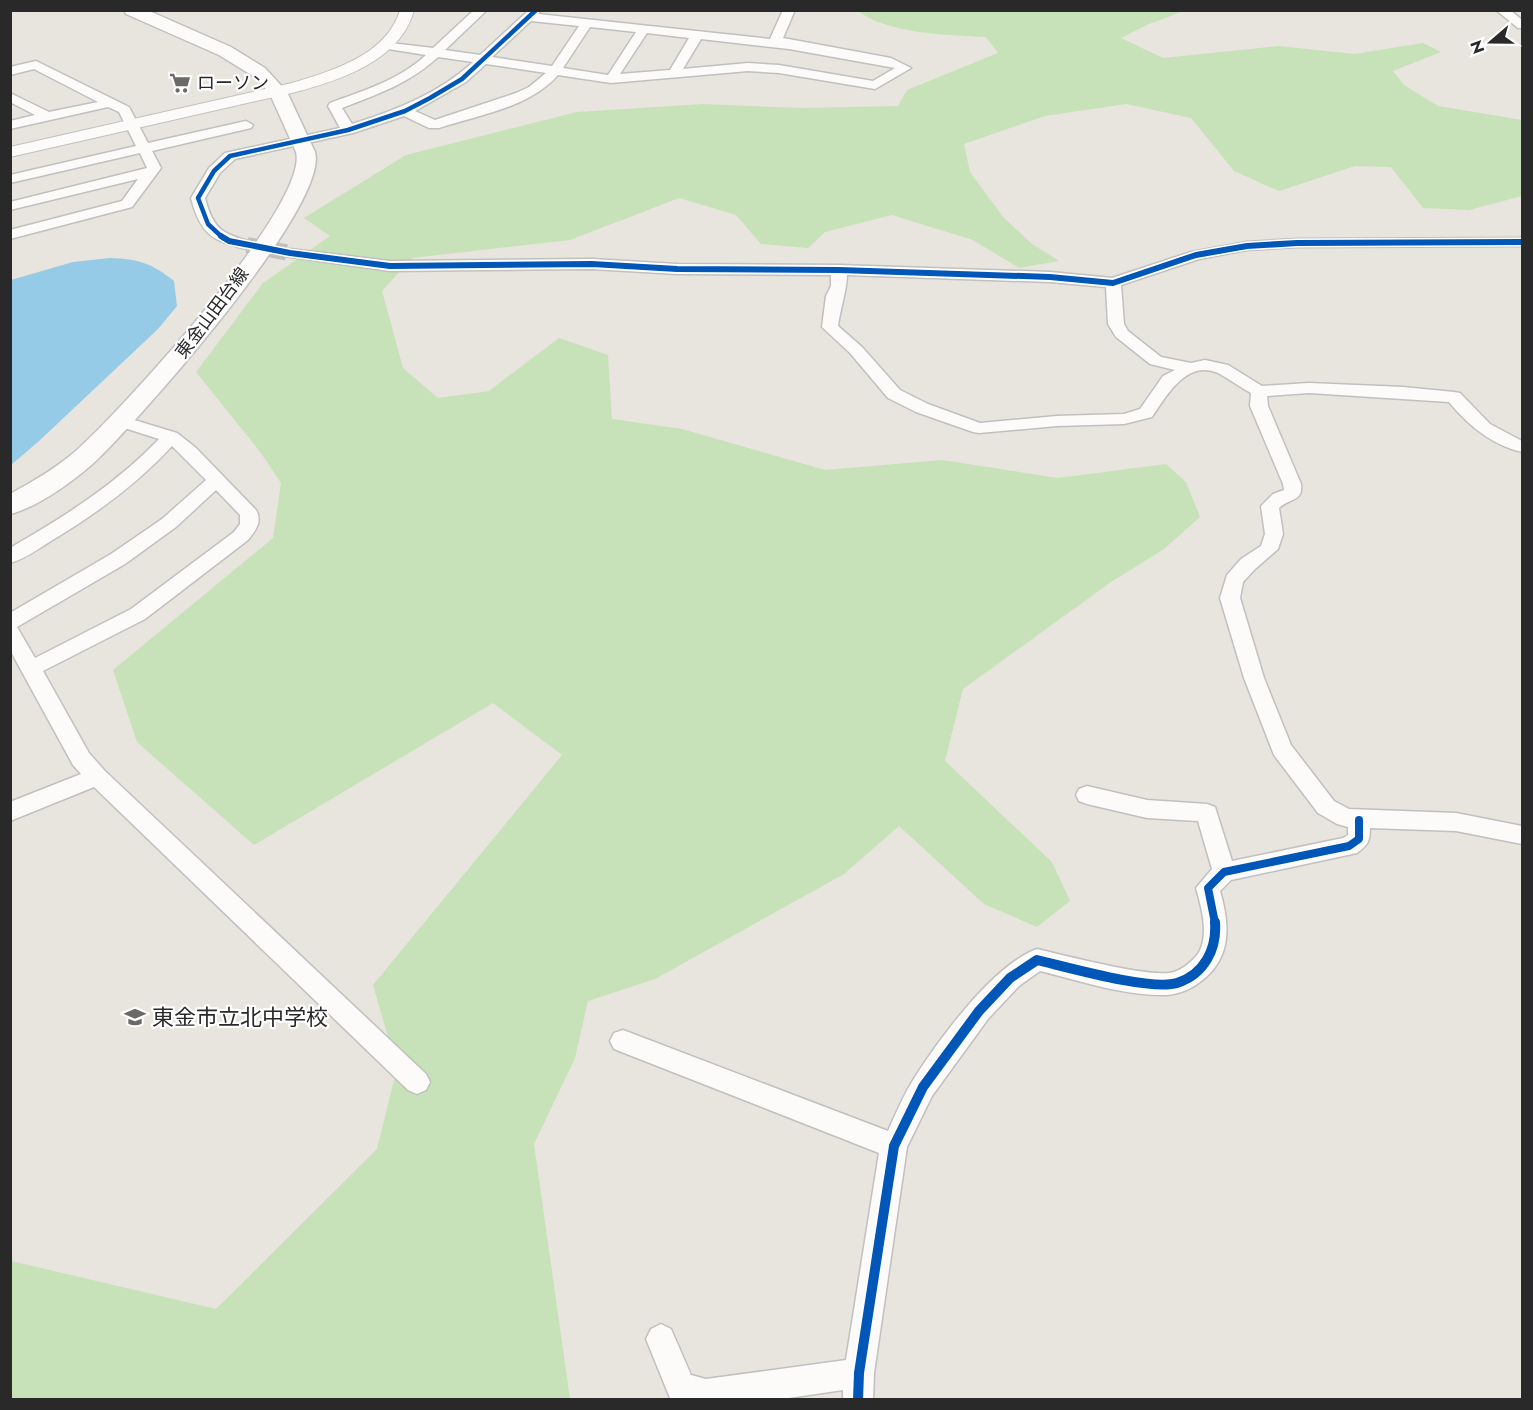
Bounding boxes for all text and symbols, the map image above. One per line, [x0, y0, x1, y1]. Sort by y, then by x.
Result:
north arrow [1461, 12, 1521, 72]
text: N [1464, 37, 1490, 57]
place label: ローソン [197, 70, 269, 96]
supermarket icon: ローソン [168, 71, 192, 95]
street label: 東金山田台線 [169, 262, 255, 364]
place label: 東金市立北中学校 [152, 1001, 328, 1033]
school or university icon: 東金市立北中学校 [123, 1005, 147, 1029]

